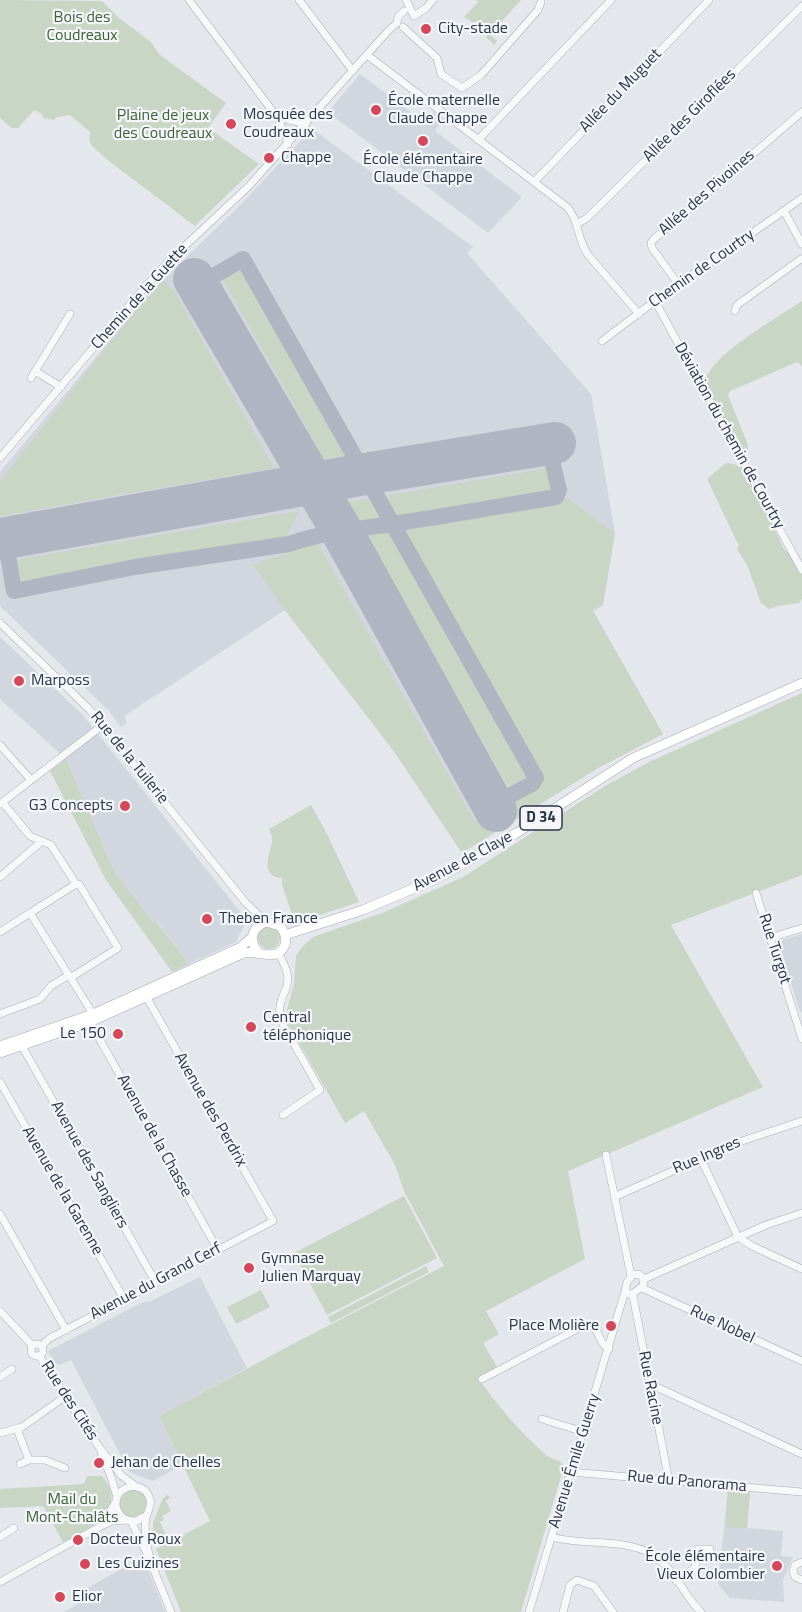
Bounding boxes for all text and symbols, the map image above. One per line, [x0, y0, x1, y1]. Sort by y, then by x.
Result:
park label: Bois des Coudreaux [46, 8, 118, 46]
place label: City-stade [438, 19, 508, 39]
marker: City-stade [419, 22, 433, 36]
street label: Allée du Muguet [576, 45, 666, 137]
street label: Allée des Giroflées [639, 65, 741, 167]
place label: École maternelle Claude Chappe [388, 91, 500, 129]
marker: École maternelle Claude Chappe [369, 103, 383, 117]
place label: Mosquée des Coudreaux [243, 105, 333, 143]
park label: Plaine de jeux des Coudreaux [114, 106, 212, 144]
marker: Mosquée des Coudreaux [224, 117, 238, 131]
marker: École élémentaire Claude Chappe [416, 134, 430, 148]
street label: Allée des Pivoines [655, 146, 759, 240]
place label: Chappe [281, 148, 331, 168]
place label: École élémentaire Claude Chappe [363, 150, 483, 188]
marker: Chappe [262, 151, 276, 165]
street label: Chemin de Courtry [646, 225, 758, 313]
street label: Chemin de la Guette [88, 240, 192, 354]
street label: Déviation du chemin de Courtry [670, 339, 788, 533]
place label: Marposs [31, 671, 90, 691]
marker: Marposs [12, 674, 26, 688]
street label: Rue de la Tuilerie [86, 708, 172, 808]
place label: G3 Concepts [29, 796, 113, 816]
marker: G3 Concepts [118, 799, 132, 813]
road number: D 34 [520, 806, 562, 830]
street label: Avenue de Claye [410, 828, 516, 896]
place label: Theben France [219, 909, 318, 929]
street label: Rue Turgot [754, 911, 794, 987]
marker: Theben France [200, 912, 214, 926]
place label: Central téléphonique [263, 1008, 351, 1046]
marker: Central téléphonique [244, 1020, 258, 1034]
place label: Le 150 [60, 1024, 106, 1044]
marker: Le 150 [111, 1027, 125, 1041]
street label: Avenue des Perdrix [170, 1049, 250, 1171]
street label: Avenue de la Chasse [112, 1071, 196, 1201]
street label: Avenue des Sangliers [46, 1098, 132, 1232]
street label: Avenue de la Garenne [17, 1123, 107, 1259]
street label: Rue Ingres [670, 1133, 744, 1179]
street label: Avenue du Grand Cerf [87, 1239, 225, 1325]
place label: Gymnase Julien Marquay [261, 1249, 361, 1287]
marker: Gymnase Julien Marquay [242, 1261, 256, 1275]
street label: Rue Nobel [687, 1302, 757, 1348]
place label: Place Molière [509, 1316, 599, 1336]
marker: Place Molière [604, 1319, 618, 1333]
street label: Rue Racine [633, 1349, 667, 1427]
street label: Rue des Cités [36, 1358, 102, 1444]
street label: Avenue Émile Guerry [545, 1391, 605, 1531]
place label: Jehan de Chelles [111, 1453, 221, 1473]
marker: Jehan de Chelles [92, 1456, 106, 1470]
street label: Rue du Panorama [626, 1467, 748, 1497]
park label: Mail du Mont-Chalâts [26, 1490, 118, 1528]
place label: Docteur Roux [90, 1530, 181, 1550]
marker: Docteur Roux [71, 1533, 85, 1547]
place label: École élémentaire Vieux Colombier [645, 1547, 765, 1585]
place label: Les Cuizines [97, 1554, 179, 1574]
marker: Les Cuizines [78, 1557, 92, 1571]
marker: École élémentaire Vieux Colombier [770, 1559, 784, 1573]
place label: Elior [72, 1587, 102, 1607]
marker: Elior [53, 1590, 67, 1604]

